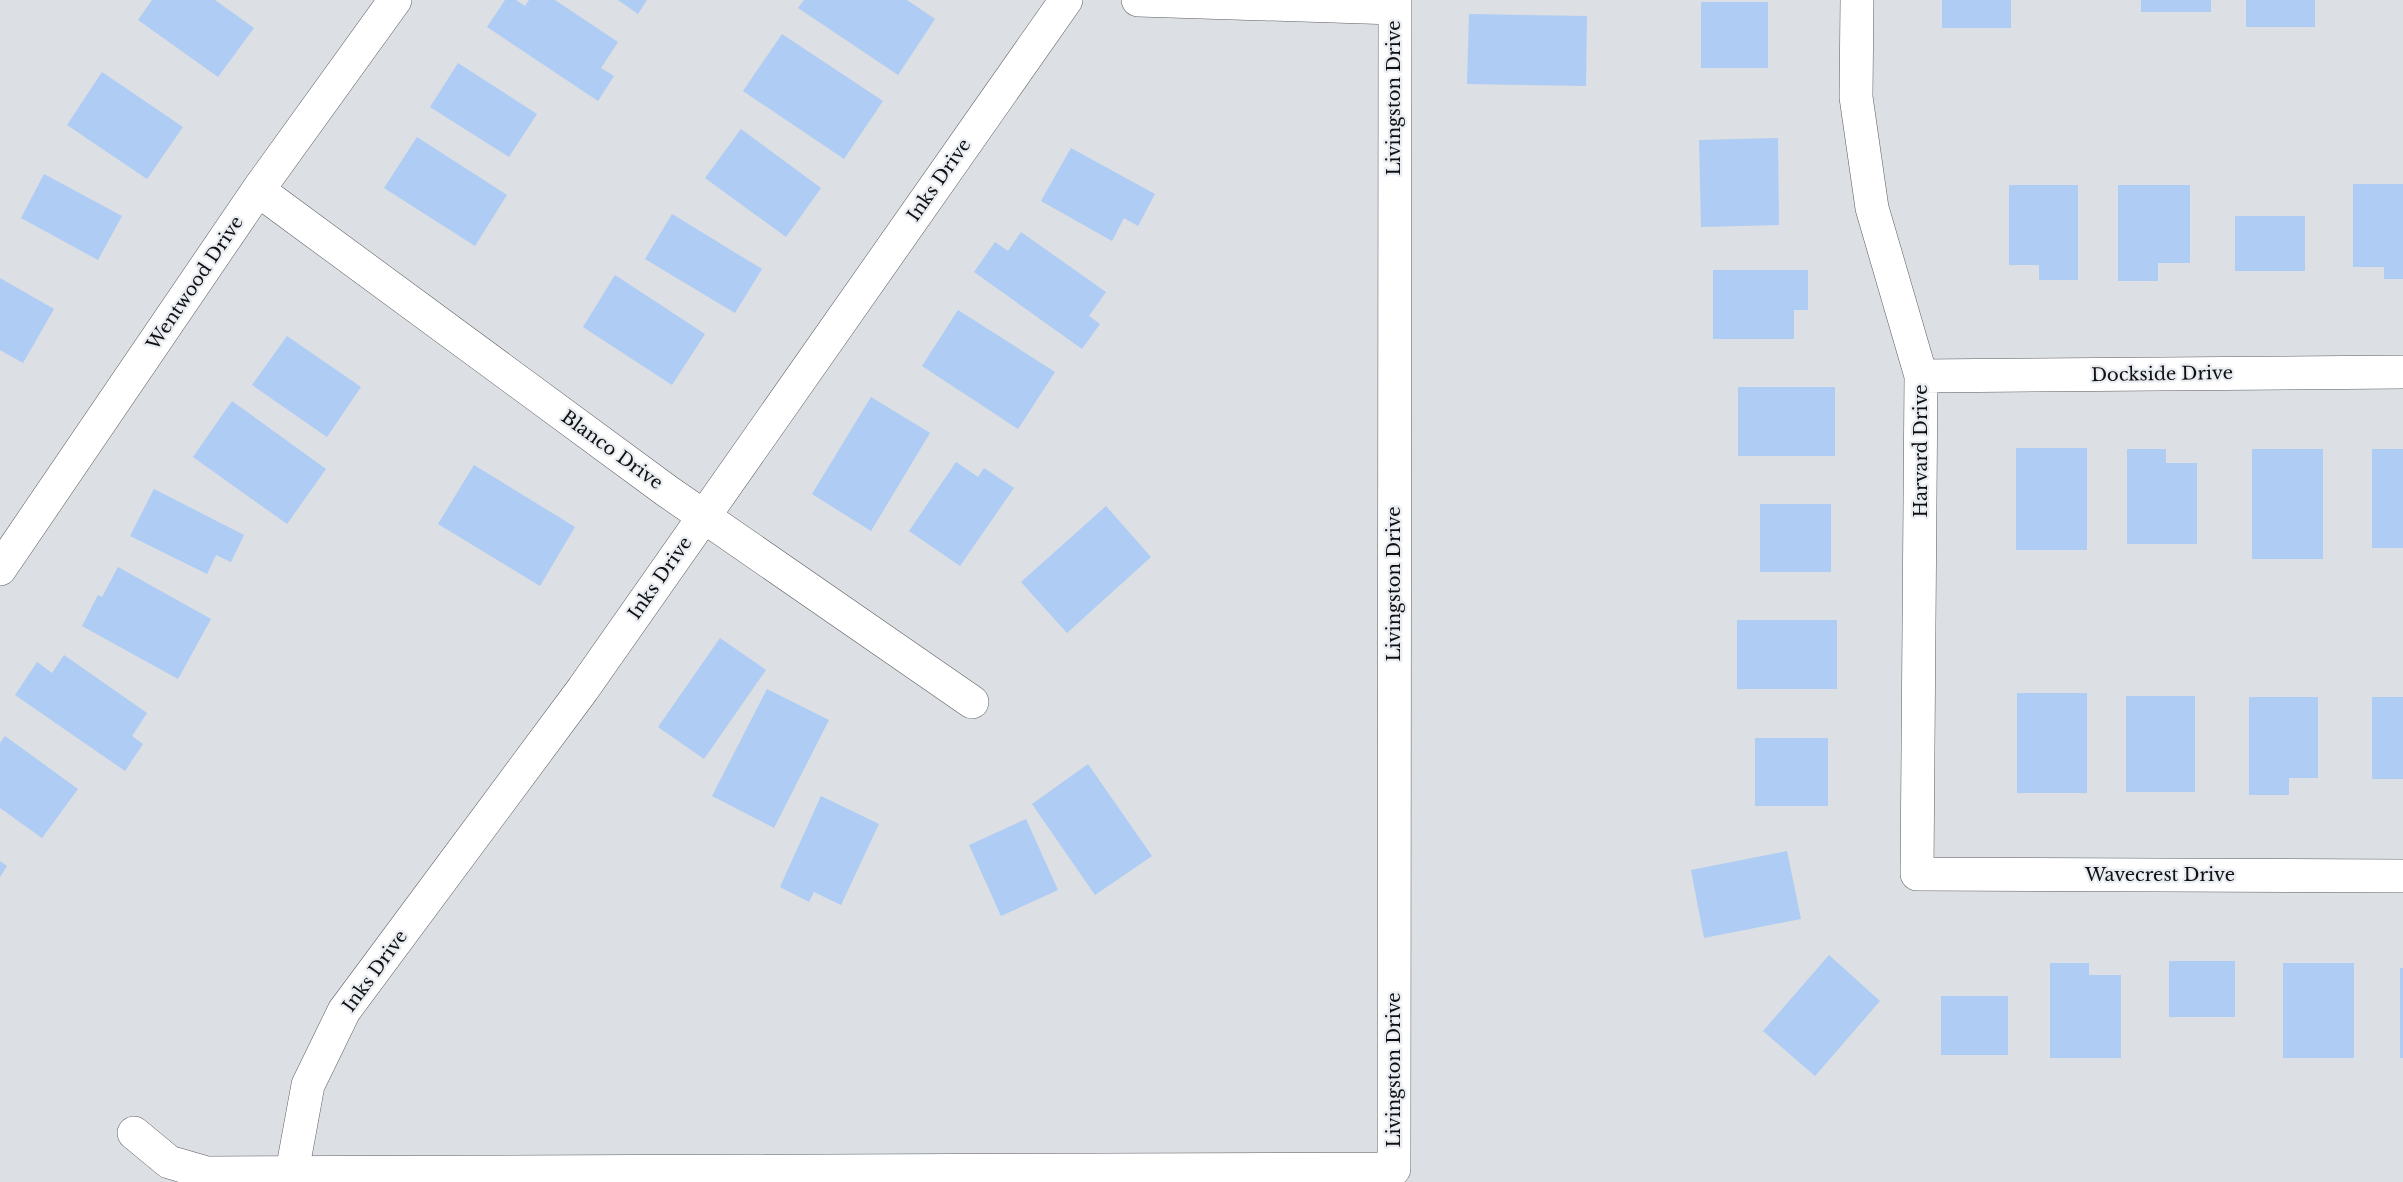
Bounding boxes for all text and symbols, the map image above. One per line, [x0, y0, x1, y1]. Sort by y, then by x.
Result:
street label: Livingston Drive [1383, 20, 1405, 176]
street label: Inks Drive [903, 134, 975, 226]
street label: Wentwood Drive [142, 212, 248, 355]
street label: Dockside Drive [2091, 362, 2233, 386]
street label: Harvard Drive [1910, 384, 1932, 518]
street label: Blanco Drive [557, 406, 667, 494]
street label: Livingston Drive [1383, 506, 1405, 662]
street label: Inks Drive [624, 532, 696, 624]
street label: Wavecrest Drive [2084, 864, 2235, 886]
street label: Inks Drive [338, 926, 412, 1016]
street label: Livingston Drive [1383, 992, 1405, 1148]

